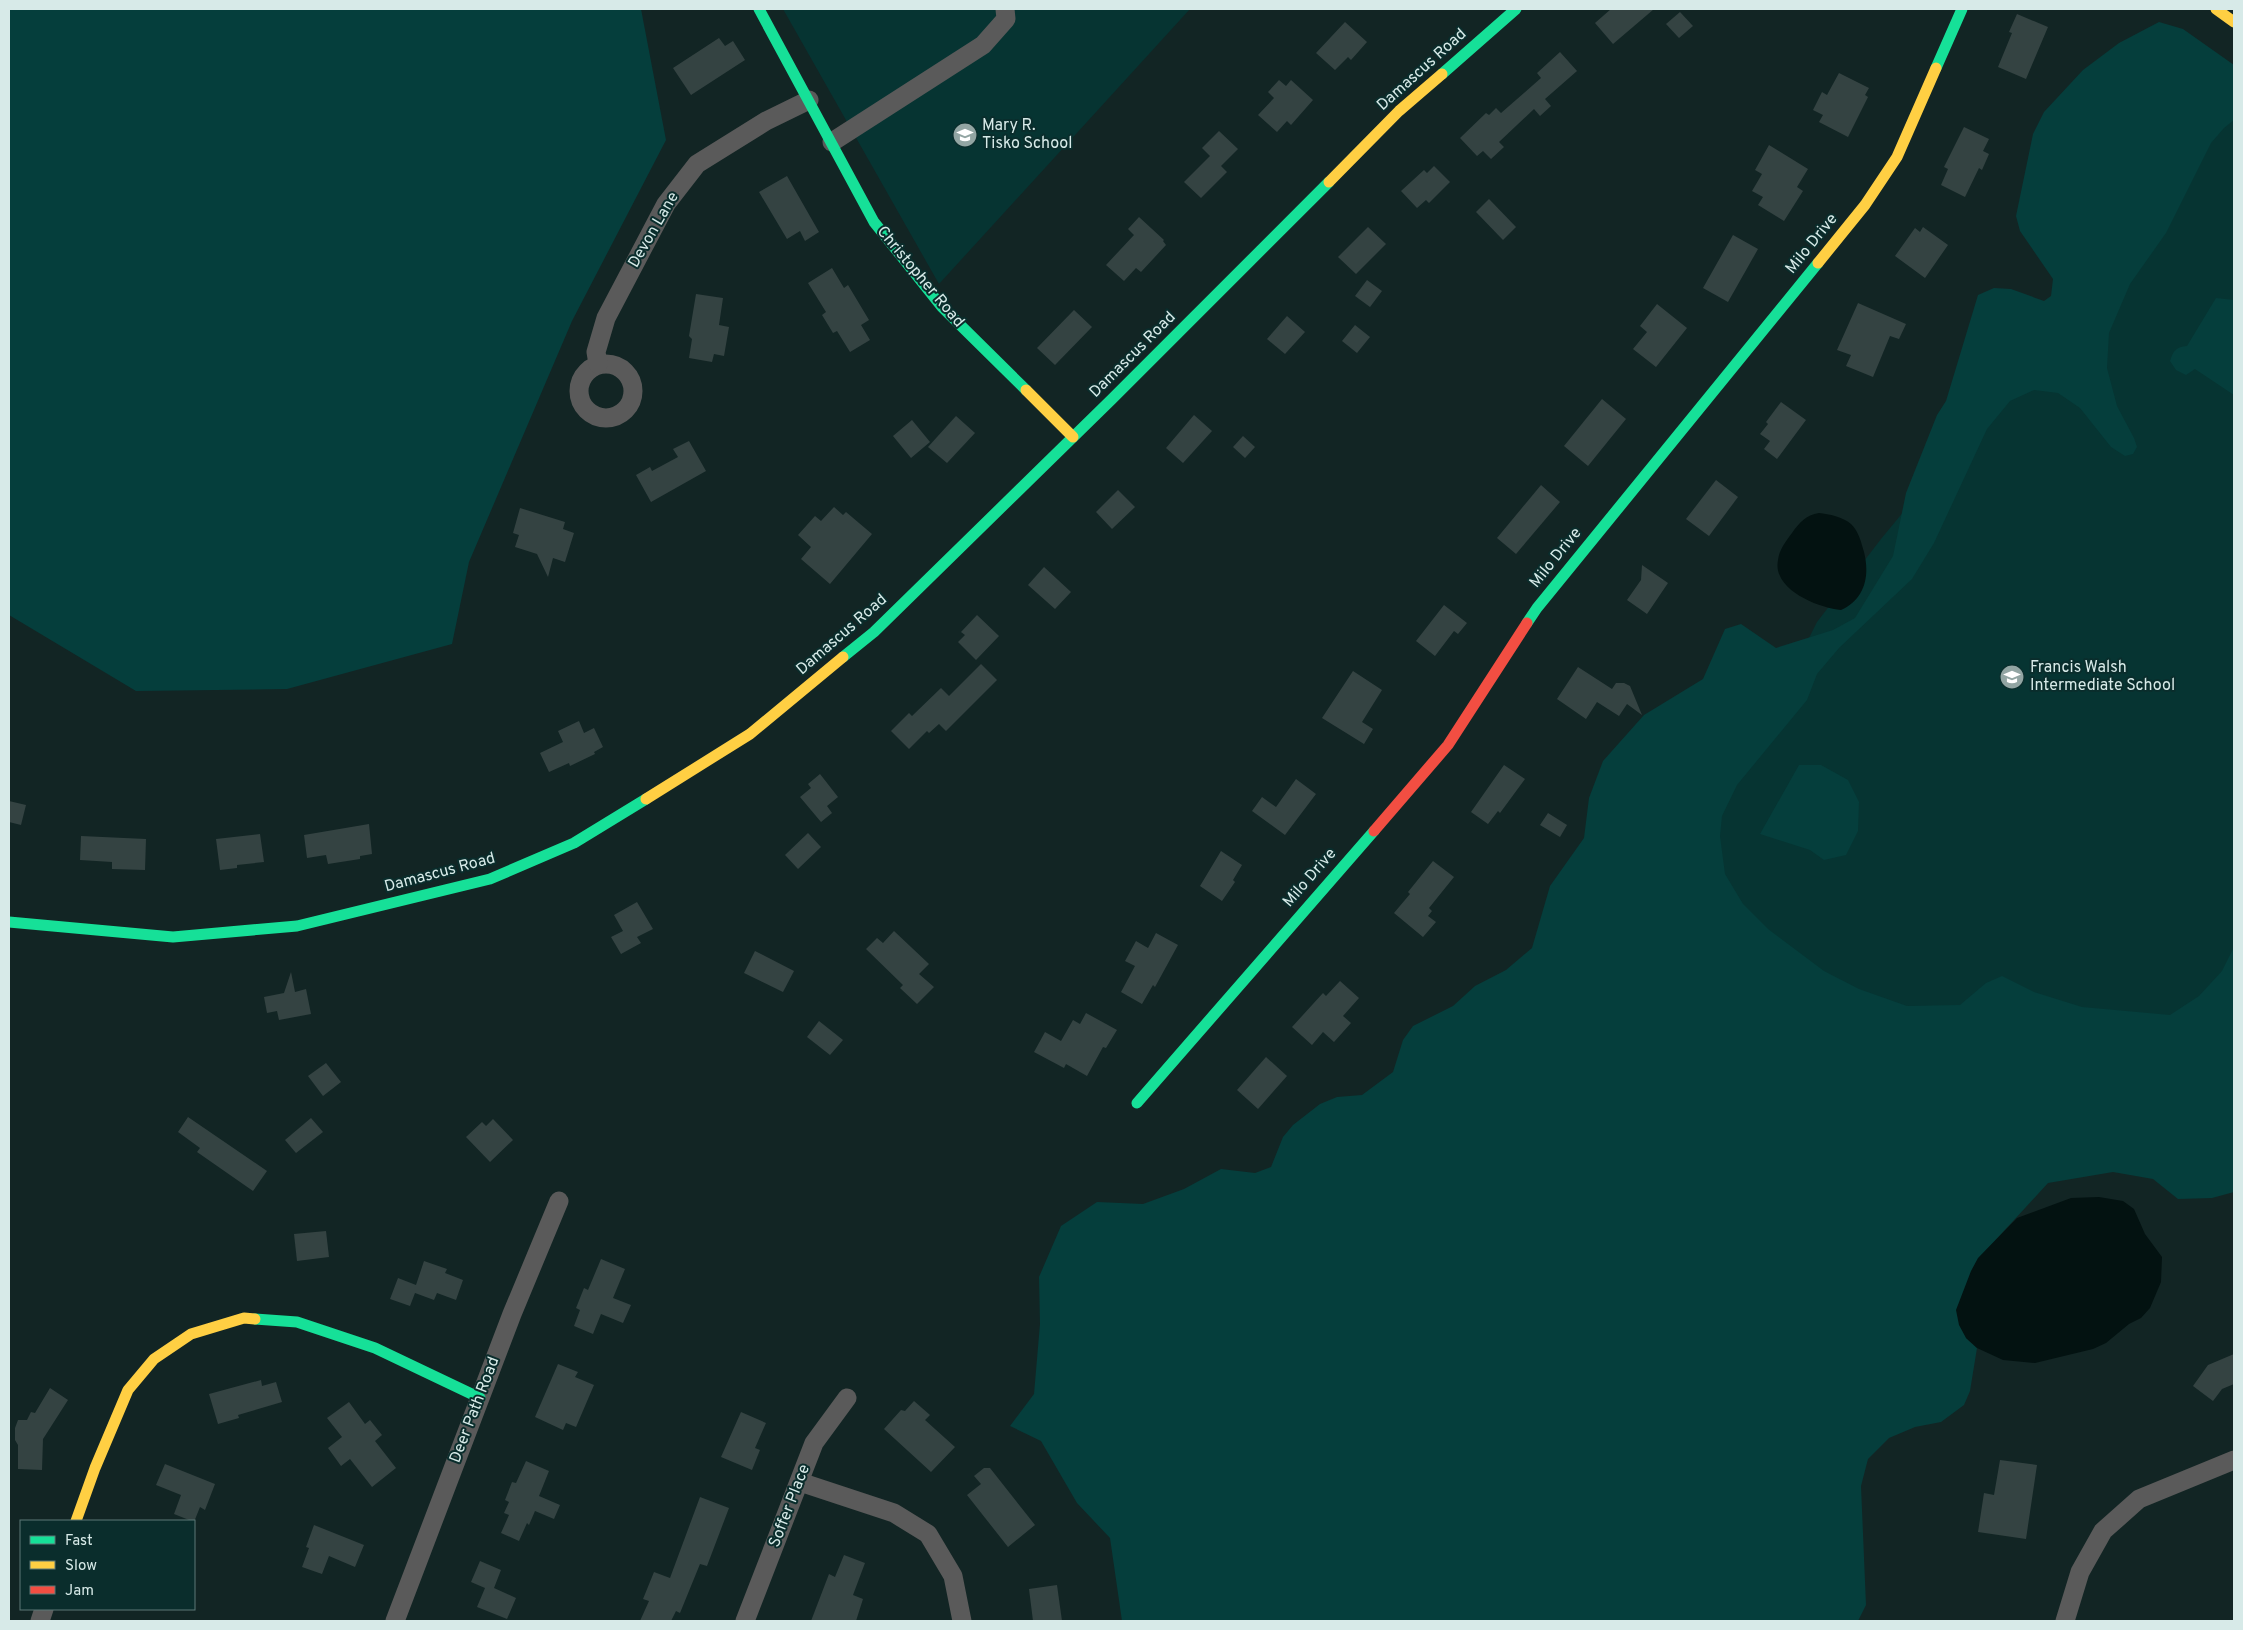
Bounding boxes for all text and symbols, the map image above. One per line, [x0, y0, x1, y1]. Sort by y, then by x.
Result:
street label: Damascus Road [1373, 24, 1471, 116]
place label: Mary R. Tisko School [982, 116, 1072, 154]
school or university icon: Mary R. Tisko School [952, 122, 978, 148]
street label: Devon Lane [624, 189, 684, 271]
street label: Milo Drive [1782, 210, 1842, 278]
street label: Christopher Road [872, 222, 968, 332]
street label: Damascus Road [1086, 308, 1180, 402]
street label: Milo Drive [1526, 524, 1586, 592]
street label: Damascus Road [792, 590, 892, 680]
place label: Francis Walsh Intermediate School [2030, 658, 2175, 696]
school or university icon: Francis Walsh Intermediate School [1999, 664, 2025, 690]
street label: Milo Drive [1279, 844, 1341, 912]
street label: Damascus Road [382, 849, 498, 897]
street label: Deer Path Road [446, 1354, 504, 1466]
street label: Soffer Place [765, 1462, 815, 1550]
legend [20, 1520, 195, 1610]
text: Fast [65, 1532, 93, 1551]
text: Slow [65, 1557, 97, 1576]
text: Jam [65, 1582, 94, 1601]

